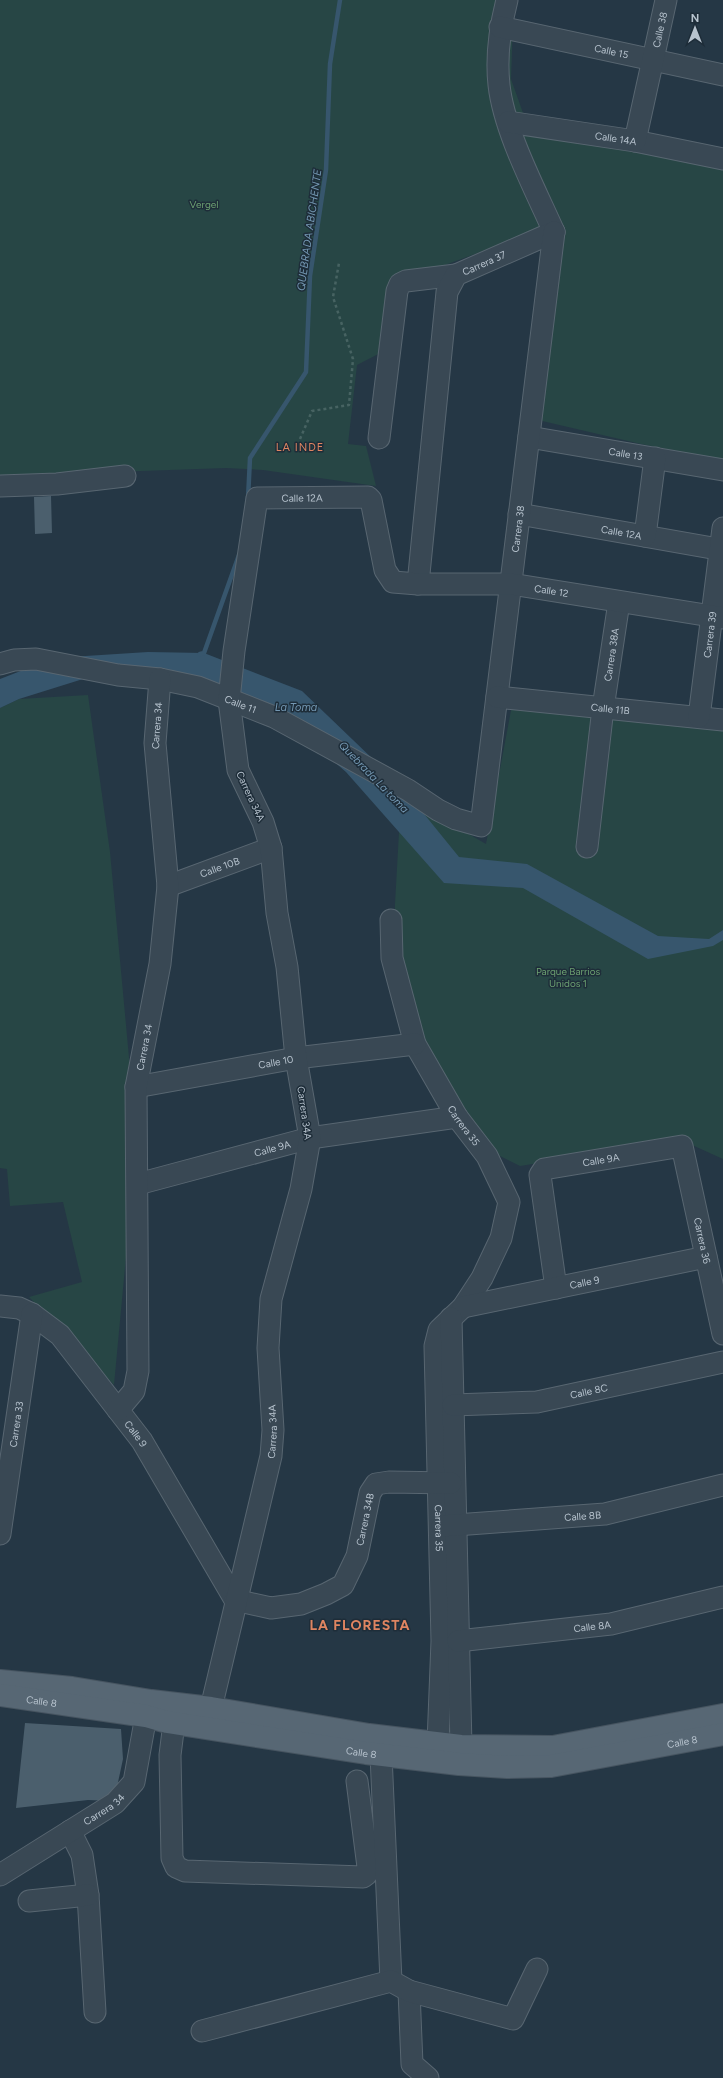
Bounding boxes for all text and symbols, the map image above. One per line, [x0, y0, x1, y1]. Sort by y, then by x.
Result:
north arrow [675, 8, 715, 48]
street label: Calle 38 [650, 11, 670, 49]
text: N [691, 12, 699, 25]
street label: Calle 15 [593, 41, 630, 62]
street label: Calle 14A [594, 129, 638, 148]
water label: QUEBRADA ABICHENTE [295, 168, 325, 292]
park label: Vergel [190, 198, 218, 211]
street label: Carrera 37 [460, 248, 508, 279]
district label: LA INDE [276, 441, 324, 454]
street label: Calle 13 [608, 445, 644, 463]
street label: Calle 12A [281, 491, 323, 505]
street label: Carrera 38 [509, 505, 527, 553]
street label: Calle 12A [600, 523, 643, 543]
street label: Calle 12 [533, 582, 569, 600]
street label: Carrera 39 [701, 610, 719, 659]
street label: Carrera 38A [601, 627, 622, 682]
street label: Calle 11 [223, 692, 258, 716]
water label: La Toma [275, 701, 318, 714]
street label: Calle 11B [590, 701, 630, 717]
street label: Carrera 34 [149, 702, 165, 750]
water label: Quebrada La toma [336, 739, 411, 816]
street label: Carrera 34A [233, 769, 268, 824]
street label: Calle 10B [198, 854, 241, 881]
park label: Parque Barrios Unidos 1 [536, 965, 600, 990]
street label: Carrera 34 [133, 1023, 155, 1072]
street label: Calle 10 [257, 1053, 294, 1072]
street label: Carrera 34A [294, 1085, 315, 1141]
street label: Carrera 35 [445, 1103, 483, 1149]
street label: Calle 9A [253, 1137, 292, 1160]
street label: Calle 9A [582, 1151, 621, 1169]
street label: Carrera 36 [691, 1216, 714, 1265]
street label: Calle 9 [568, 1273, 601, 1292]
street label: Calle 8C [569, 1381, 609, 1402]
street label: Carrera 33 [7, 1400, 26, 1448]
street label: Carrera 34A [265, 1404, 280, 1459]
street label: Calle 9 [121, 1418, 150, 1450]
street label: Carrera 34B [353, 1492, 377, 1547]
street label: Carrera 35 [432, 1504, 446, 1552]
street label: Calle 8B [564, 1508, 602, 1524]
district label: LA FLORESTA [310, 1617, 411, 1634]
street label: Calle 8A [573, 1618, 612, 1635]
street label: Calle 8 [25, 1693, 58, 1710]
street label: Calle 8 [666, 1733, 699, 1751]
street label: Calle 8 [345, 1744, 377, 1761]
street label: Carrera 34 [81, 1791, 128, 1828]

